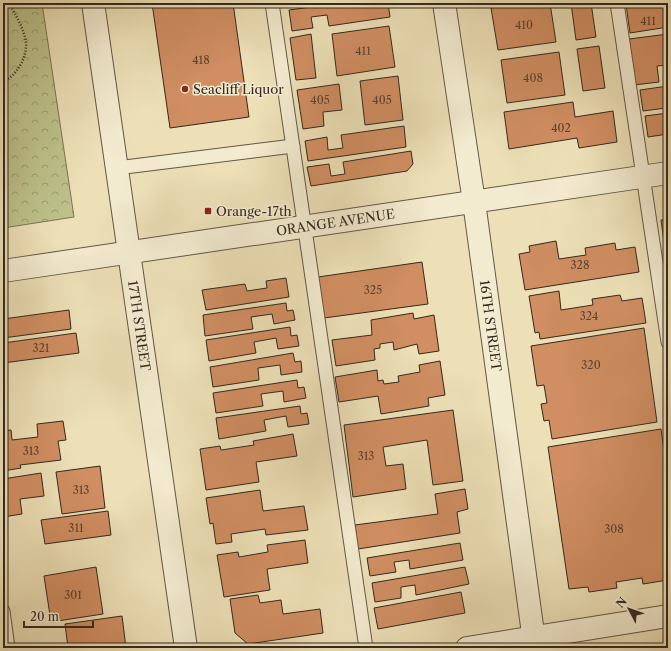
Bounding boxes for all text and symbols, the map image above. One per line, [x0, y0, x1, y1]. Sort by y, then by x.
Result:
house number: 411 [640, 14, 656, 28]
house number: 410 [515, 18, 533, 32]
house number: 411 [355, 44, 371, 58]
house number: 418 [192, 53, 210, 67]
house number: 408 [523, 71, 543, 85]
place label: Seacliff Liquor [193, 81, 284, 97]
marker: Seacliff Liquor [180, 84, 190, 94]
house number: 405 [310, 93, 330, 107]
house number: 405 [372, 93, 392, 107]
house number: 402 [551, 121, 571, 135]
place label: Orange-17th [216, 203, 292, 219]
street label: ORANGE AVENUE [275, 205, 396, 239]
marker: Orange-17th [203, 206, 213, 216]
house number: 328 [571, 258, 589, 272]
street label: 17TH STREET [125, 279, 154, 372]
street label: 16TH STREET [477, 279, 505, 372]
house number: 325 [364, 283, 382, 297]
house number: 324 [580, 309, 598, 323]
house number: 321 [32, 341, 50, 355]
house number: 320 [581, 358, 601, 372]
house number: 313 [23, 444, 39, 458]
house number: 313 [358, 449, 374, 463]
house number: 313 [73, 483, 89, 497]
house number: 311 [68, 521, 84, 535]
house number: 308 [604, 522, 624, 536]
house number: 301 [64, 588, 82, 602]
north arrow [609, 589, 649, 629]
text: N [613, 594, 630, 611]
scale bar [24, 603, 93, 629]
text: 20 m [30, 609, 59, 624]

